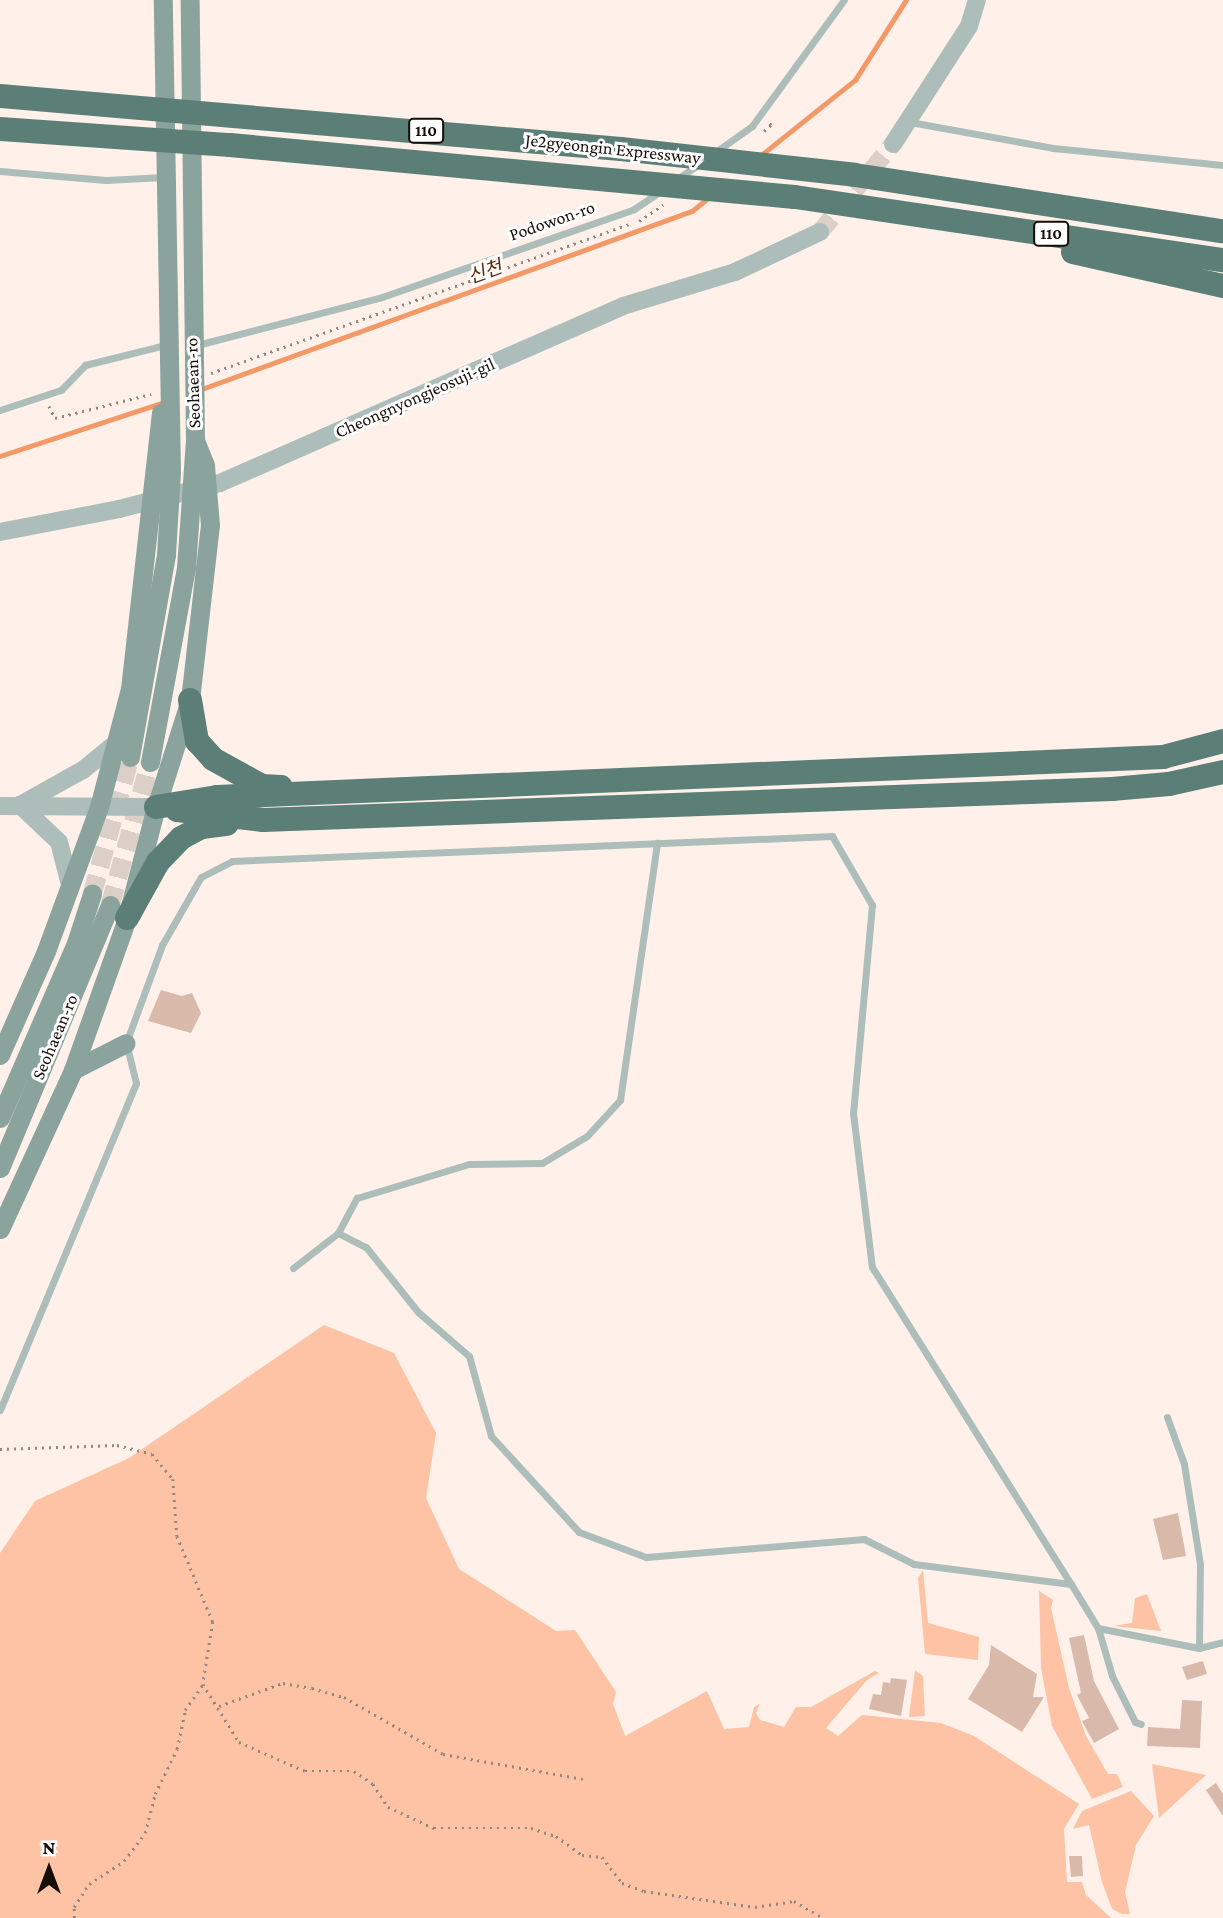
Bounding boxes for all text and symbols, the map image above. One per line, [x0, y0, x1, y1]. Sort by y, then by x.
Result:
road number: 110 [407, 119, 445, 144]
street label: Je2gyeongin Expressway [524, 129, 702, 169]
street label: Podowon-ro [506, 196, 598, 246]
road number: 110 [1032, 222, 1070, 246]
water label: 신천 [465, 255, 505, 289]
street label: Seohaean-ro [181, 337, 205, 429]
street label: Cheongnyongjeosuji-gil [332, 353, 498, 443]
street label: Seohaean-ro [27, 991, 83, 1083]
north arrow [14, 1834, 84, 1904]
text: N [43, 1837, 55, 1858]

